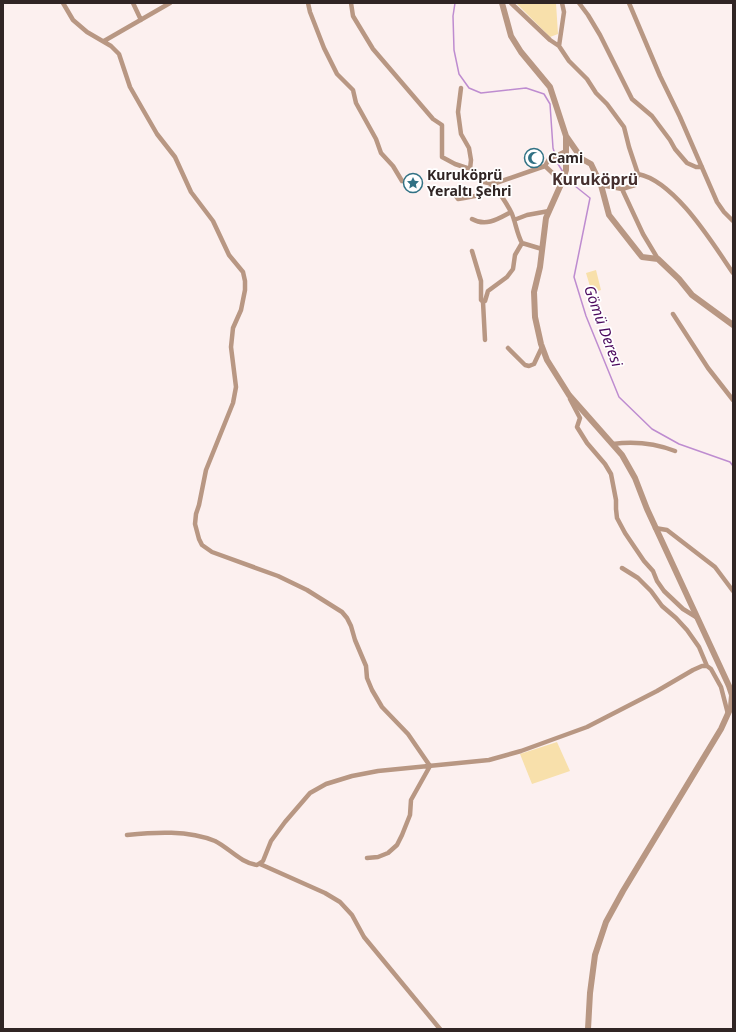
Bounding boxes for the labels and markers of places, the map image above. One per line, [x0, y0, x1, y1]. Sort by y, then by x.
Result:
mosque icon: Cami [523, 147, 545, 169]
place label: Cami [548, 148, 583, 167]
place label: Kuruköprü Yeraltı Şehri [427, 165, 511, 200]
place icon: Kuruköprü Yeraltı Şehri [402, 172, 424, 194]

